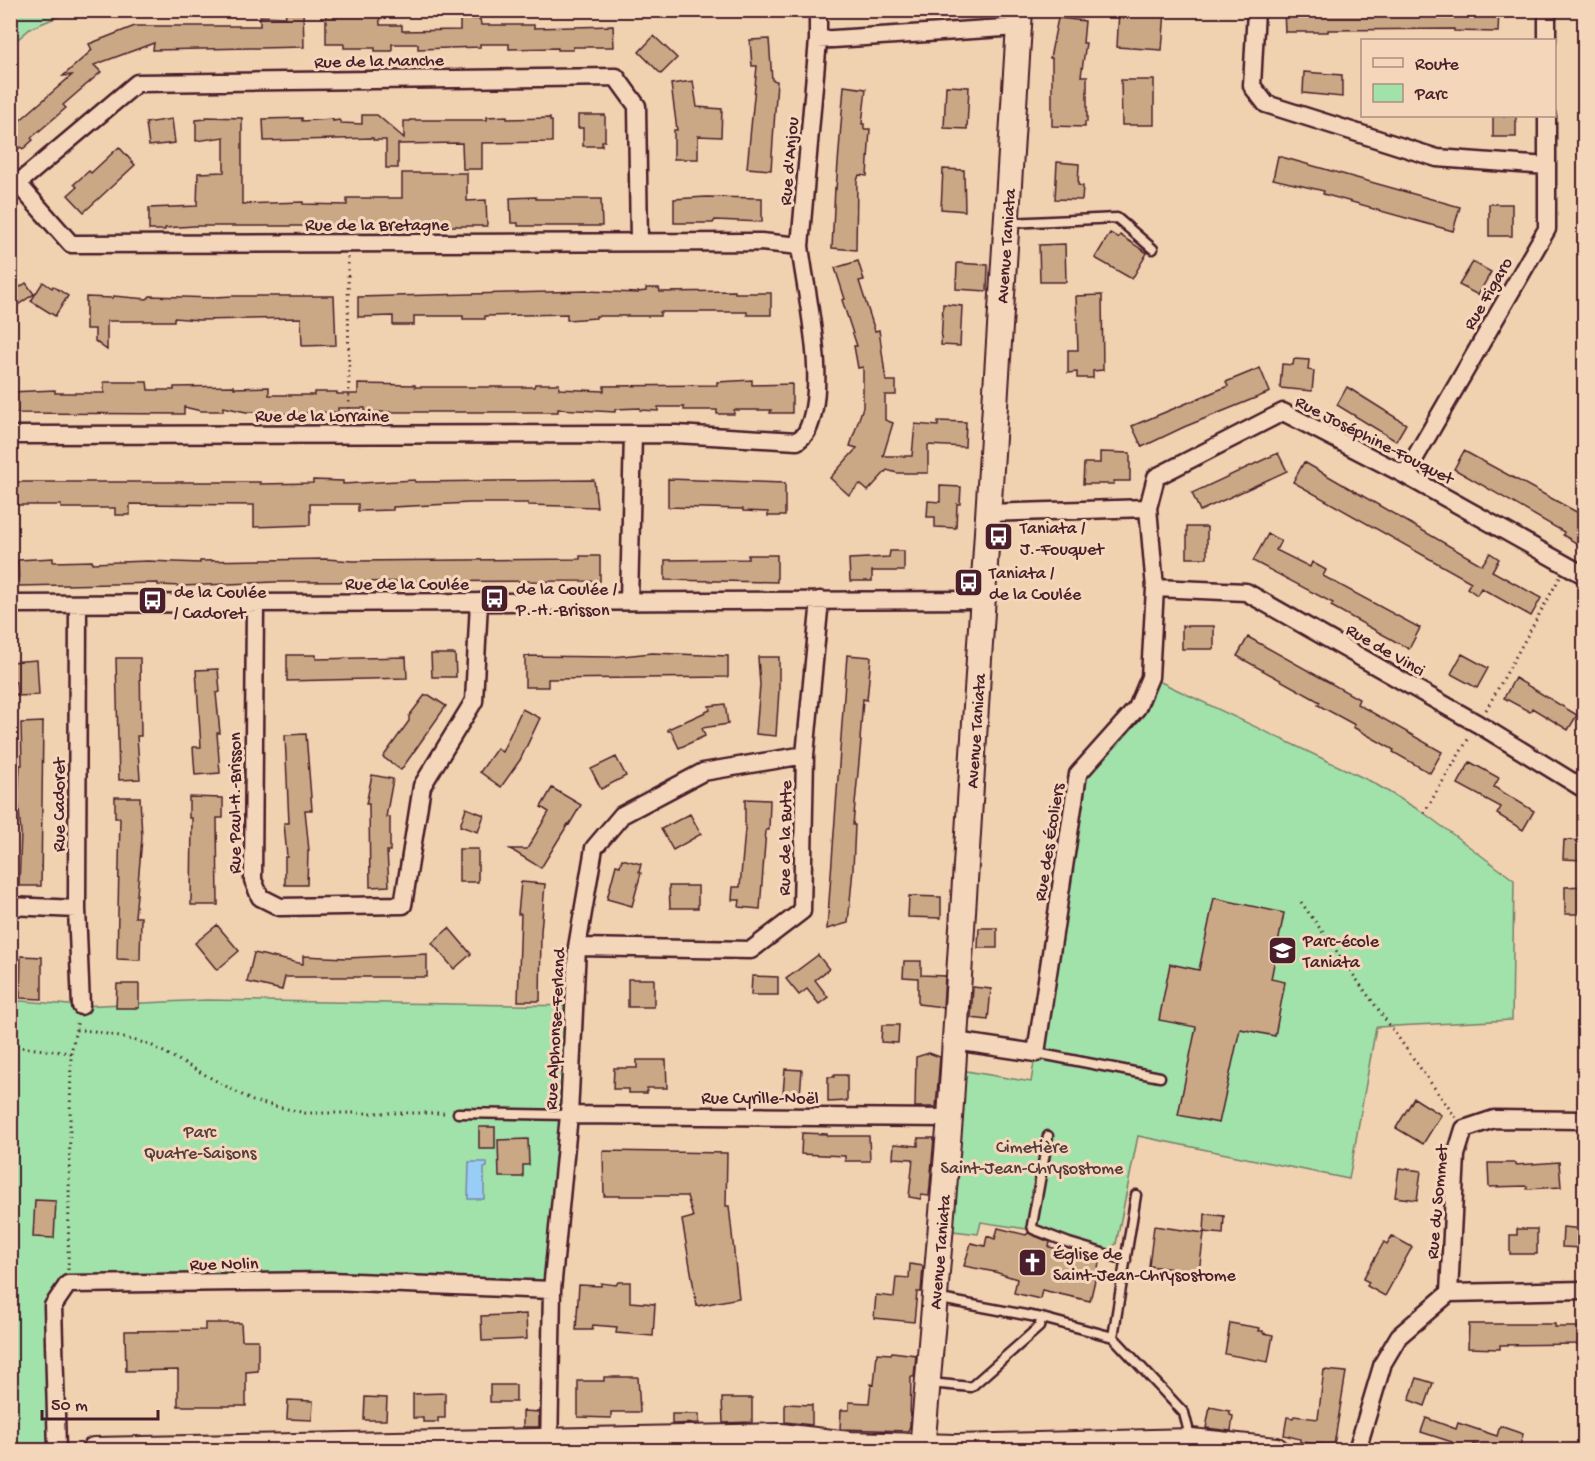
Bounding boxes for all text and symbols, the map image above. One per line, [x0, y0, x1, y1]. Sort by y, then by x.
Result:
legend [1361, 39, 1556, 117]
street label: Rue de la Manche [314, 51, 445, 74]
text: Route [1415, 55, 1460, 76]
text: Parc [1414, 85, 1448, 106]
street label: Rue d'Anjou [776, 116, 805, 206]
street label: Avenue Taniata [993, 187, 1022, 304]
street label: Rue de la Bretagne [305, 216, 450, 237]
street label: Rue Figaro [1460, 254, 1518, 334]
street label: Rue Joséphine-Fouquet [1291, 392, 1458, 491]
street label: Rue de la Lorraine [255, 407, 390, 428]
place label: Taniata / J.-Fouquet [1019, 519, 1105, 561]
bus stop icon: Taniata / J.-Fouquet [983, 521, 1015, 553]
place label: Taniata / de la Coulée [988, 564, 1082, 606]
bus stop icon: Taniata / de la Coulée [952, 566, 984, 598]
street label: Rue de la Coulée [345, 575, 470, 596]
place label: de la Coulée / P.-H.-Brisson [515, 580, 618, 622]
bus stop icon: de la Coulée / P.-H.-Brisson [479, 582, 511, 614]
place label: de la Coulée / Cadoret [174, 583, 267, 625]
bus stop icon: de la Coulée / Cadoret [137, 585, 169, 617]
street label: Rue de Vinci [1341, 620, 1428, 682]
street label: Avenue Taniata [963, 672, 992, 789]
street label: Rue Paul-H.-Brisson [226, 732, 247, 874]
street label: Rue Cadoret [50, 756, 71, 852]
street label: Rue de la Butte [775, 779, 798, 896]
street label: Rue des Écoliers [1031, 781, 1070, 903]
place label: Parc-école Taniata [1302, 932, 1380, 974]
school or university icon: Parc-école Taniata [1266, 934, 1298, 966]
street label: Rue Alphonse-Ferland [542, 946, 571, 1111]
street label: Rue Cyrille-Noël [701, 1089, 819, 1110]
park label: Parc Quatre-Saisons [144, 1123, 258, 1165]
park label: Cimetière Saint-Jean-Chrysostome [941, 1138, 1124, 1180]
street label: Rue du Sommet [1423, 1143, 1454, 1260]
street label: Avenue Taniata [926, 1193, 957, 1310]
place label: Église de Saint-Jean-Chrysostome [1053, 1245, 1237, 1287]
church icon: Église de Saint-Jean-Chrysostome [1016, 1247, 1048, 1279]
street label: Rue Nolin [189, 1254, 259, 1277]
scale bar [42, 1383, 158, 1421]
text: 50 m [51, 1396, 88, 1417]

